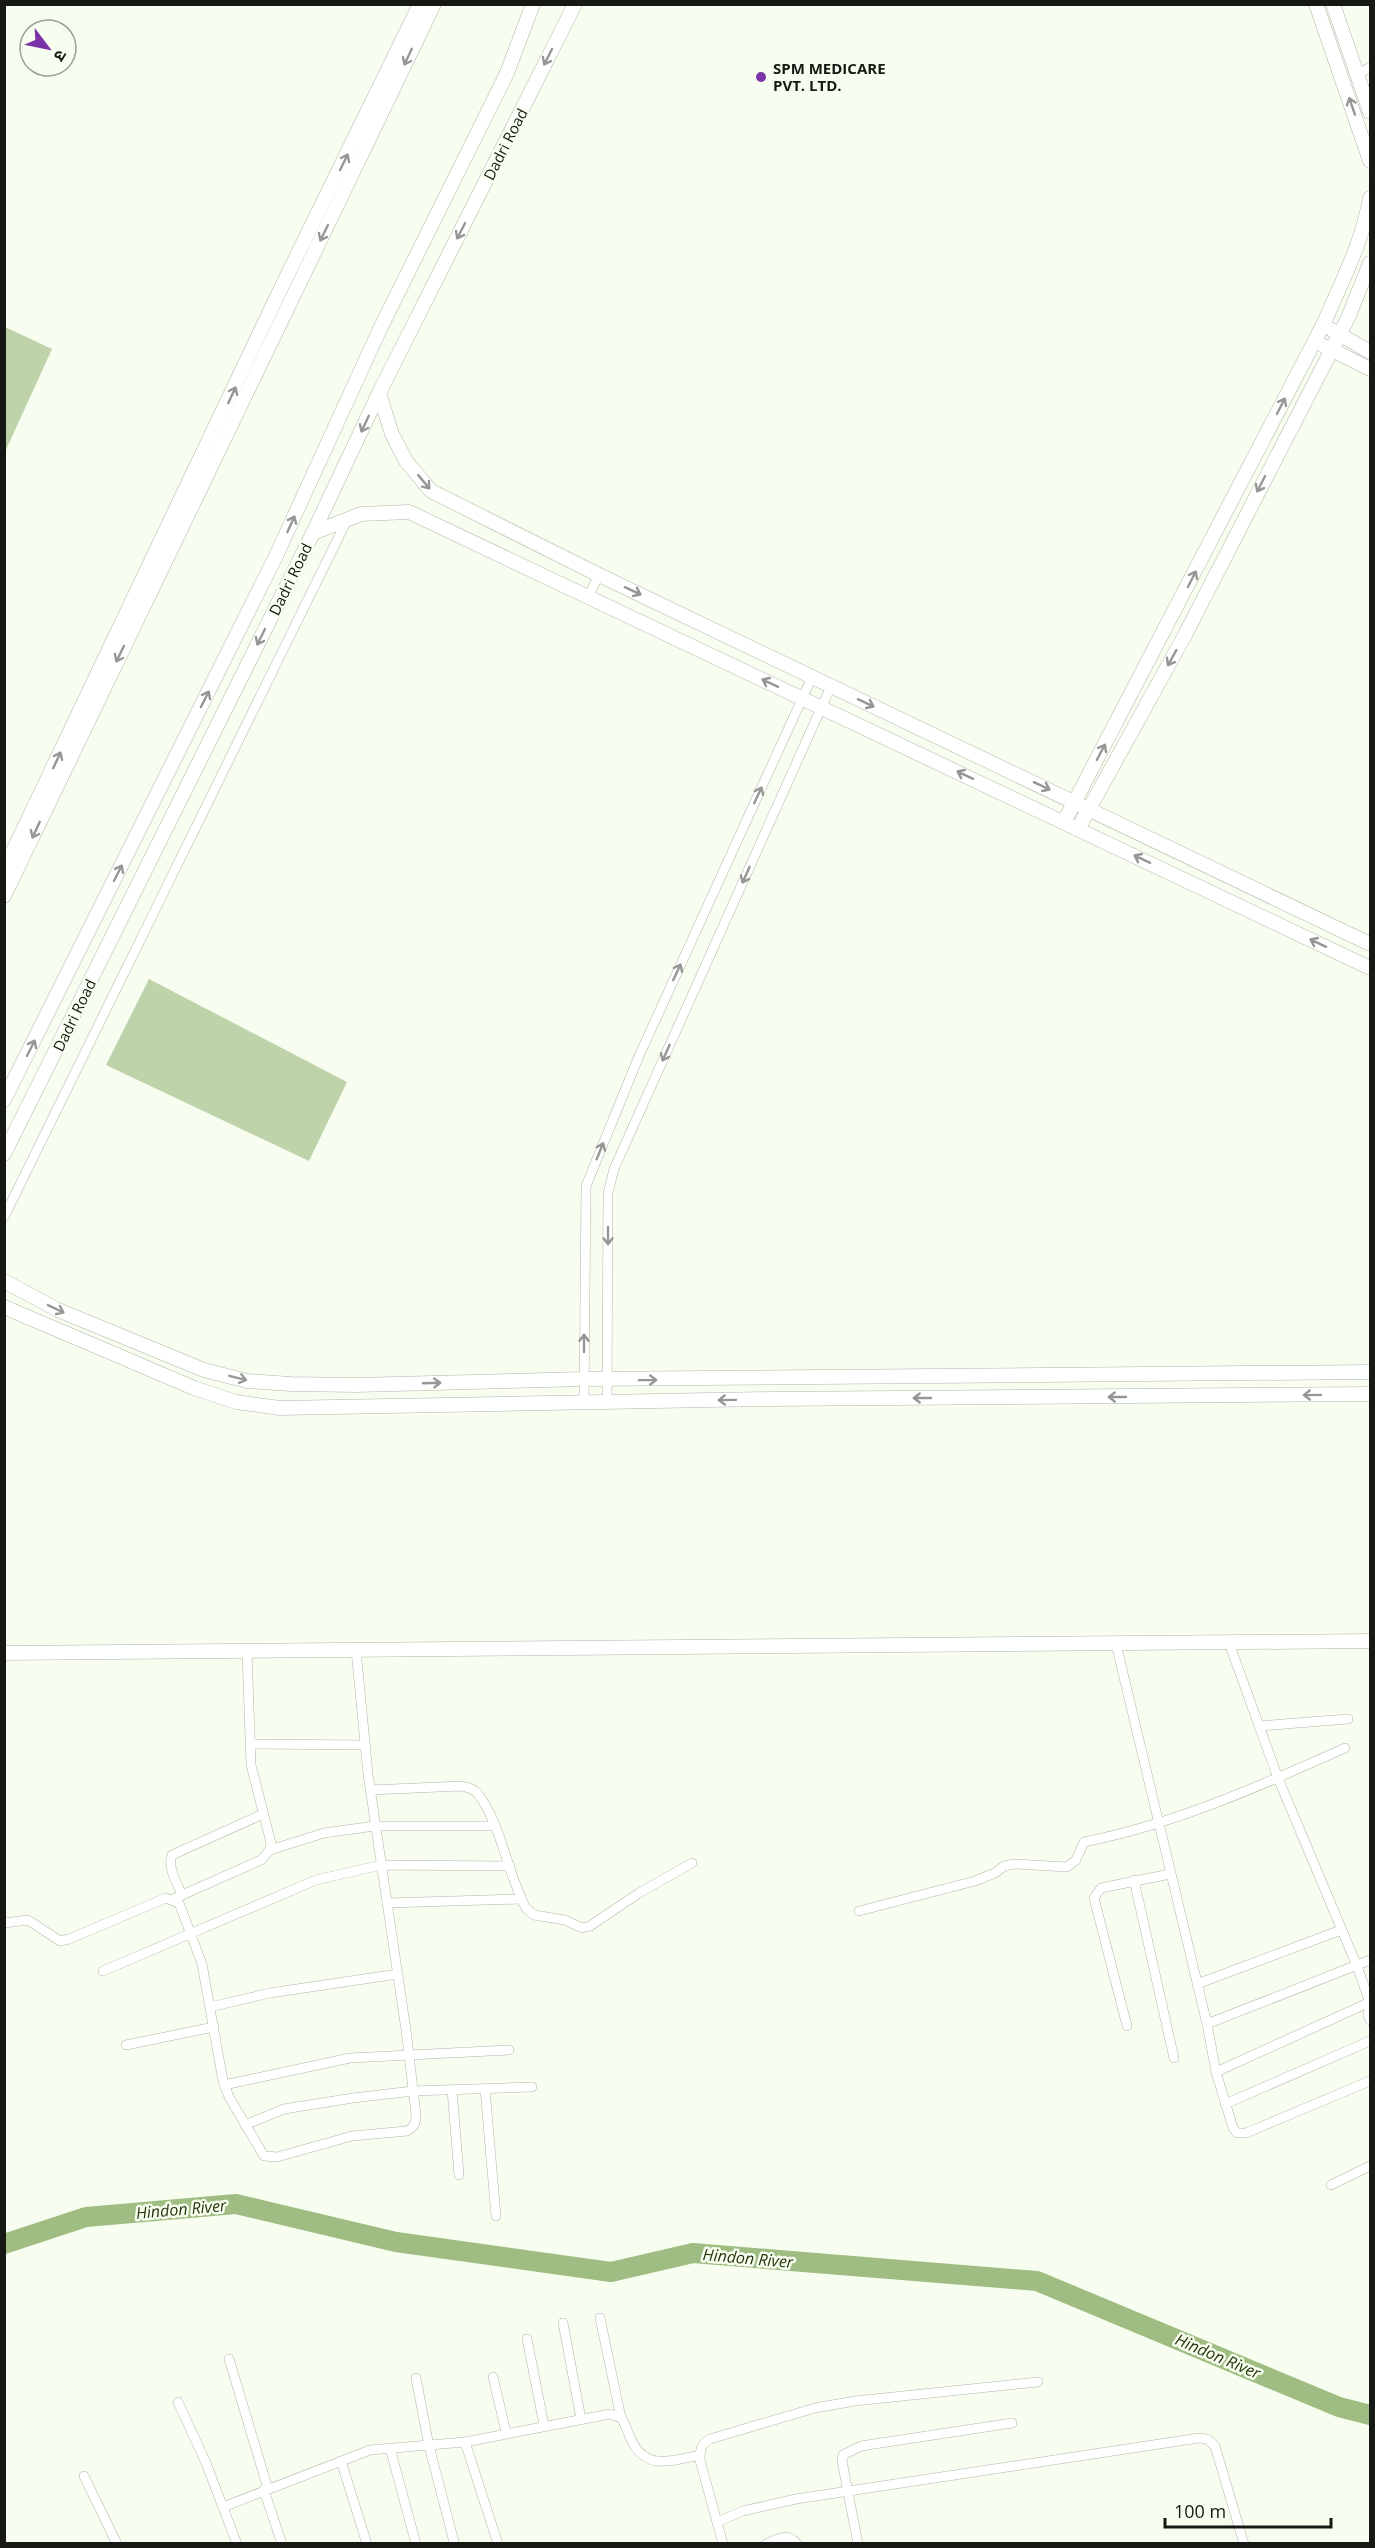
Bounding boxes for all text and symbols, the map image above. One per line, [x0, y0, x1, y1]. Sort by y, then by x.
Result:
north arrow [18, 18, 78, 78]
text: उ [49, 46, 73, 66]
one-way arrow [542, 47, 554, 65]
one-way arrow [402, 48, 414, 66]
place label: SPM MEDICARE PVT. LTD. [773, 58, 886, 95]
marker: SPM MEDICARE PVT. LTD. [754, 70, 768, 84]
one-way arrow [1345, 97, 1356, 116]
street label: Dadri Road [478, 105, 532, 183]
one-way arrow [338, 154, 350, 172]
one-way arrow [454, 222, 466, 240]
one-way arrow [317, 223, 329, 241]
one-way arrow [227, 386, 238, 405]
one-way arrow [1275, 398, 1287, 415]
one-way arrow [358, 415, 370, 433]
one-way arrow [417, 474, 430, 490]
one-way arrow [1255, 475, 1266, 493]
one-way arrow [286, 515, 297, 533]
street label: Dadri Road [264, 540, 316, 618]
one-way arrow [1187, 571, 1198, 589]
one-way arrow [623, 586, 641, 598]
one-way arrow [255, 628, 266, 646]
one-way arrow [113, 645, 125, 663]
one-way arrow [1166, 649, 1178, 666]
one-way arrow [762, 676, 780, 688]
one-way arrow [200, 690, 211, 708]
one-way arrow [856, 697, 874, 709]
one-way arrow [1095, 744, 1107, 761]
one-way arrow [51, 752, 63, 770]
one-way arrow [957, 769, 975, 781]
one-way arrow [1032, 781, 1050, 793]
one-way arrow [753, 786, 764, 804]
one-way arrow [29, 821, 41, 839]
one-way arrow [1133, 853, 1151, 865]
one-way arrow [112, 865, 124, 883]
one-way arrow [739, 866, 750, 884]
one-way arrow [1309, 936, 1327, 948]
one-way arrow [672, 963, 683, 981]
street label: Dadri Road [48, 976, 100, 1054]
one-way arrow [25, 1039, 37, 1057]
one-way arrow [660, 1043, 671, 1062]
one-way arrow [595, 1142, 606, 1161]
one-way arrow [602, 1226, 614, 1246]
one-way arrow [47, 1303, 65, 1315]
one-way arrow [578, 1334, 590, 1354]
one-way arrow [228, 1373, 247, 1385]
one-way arrow [638, 1374, 658, 1386]
one-way arrow [422, 1378, 442, 1389]
one-way arrow [1303, 1390, 1323, 1401]
one-way arrow [1108, 1391, 1128, 1403]
one-way arrow [913, 1392, 933, 1404]
one-way arrow [718, 1394, 738, 1406]
water label: Hindon River [135, 2194, 228, 2224]
water label: Hindon River [702, 2243, 795, 2273]
water label: Hindon River [1172, 2328, 1265, 2384]
scale bar [1165, 2491, 1332, 2529]
text: 100 m [1174, 2499, 1226, 2523]

